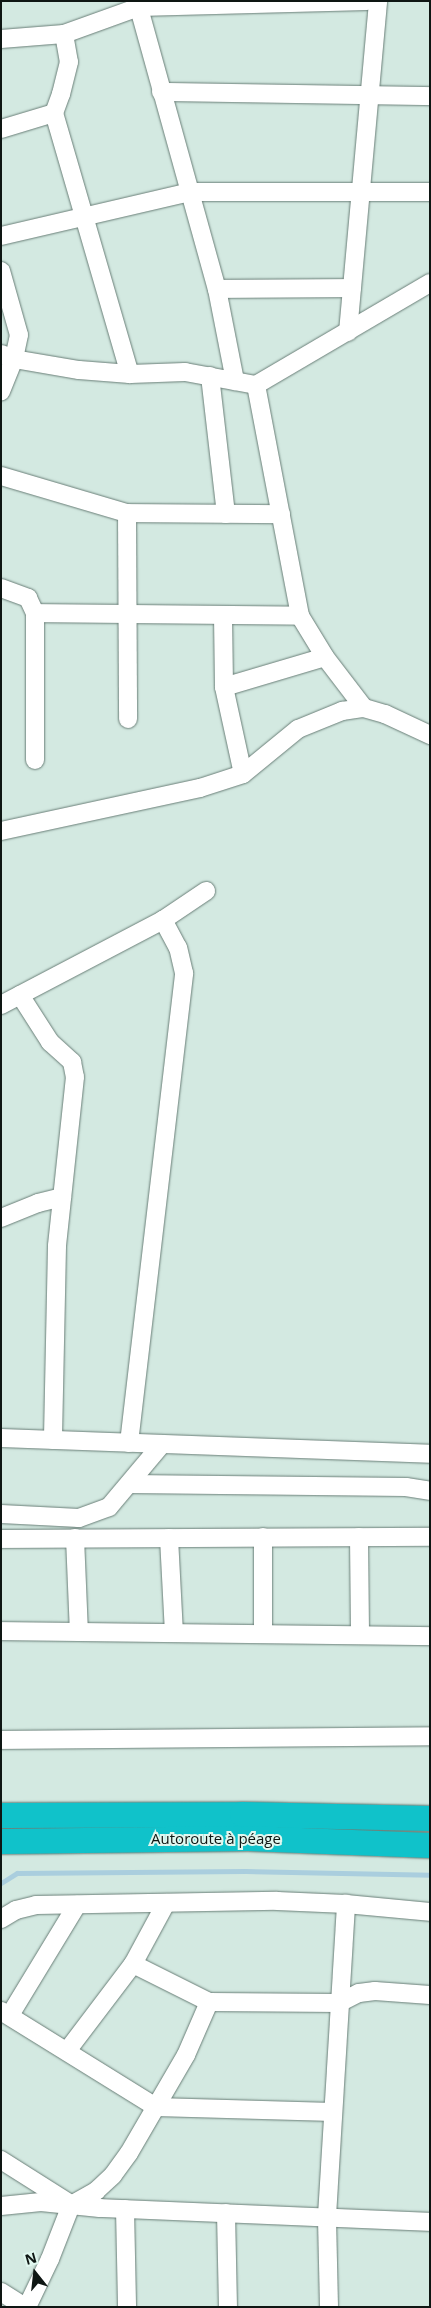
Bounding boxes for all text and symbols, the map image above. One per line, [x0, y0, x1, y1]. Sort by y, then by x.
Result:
street label: Autoroute à péage [151, 1830, 281, 1848]
text: N [23, 2247, 39, 2269]
north arrow [10, 2248, 60, 2298]

